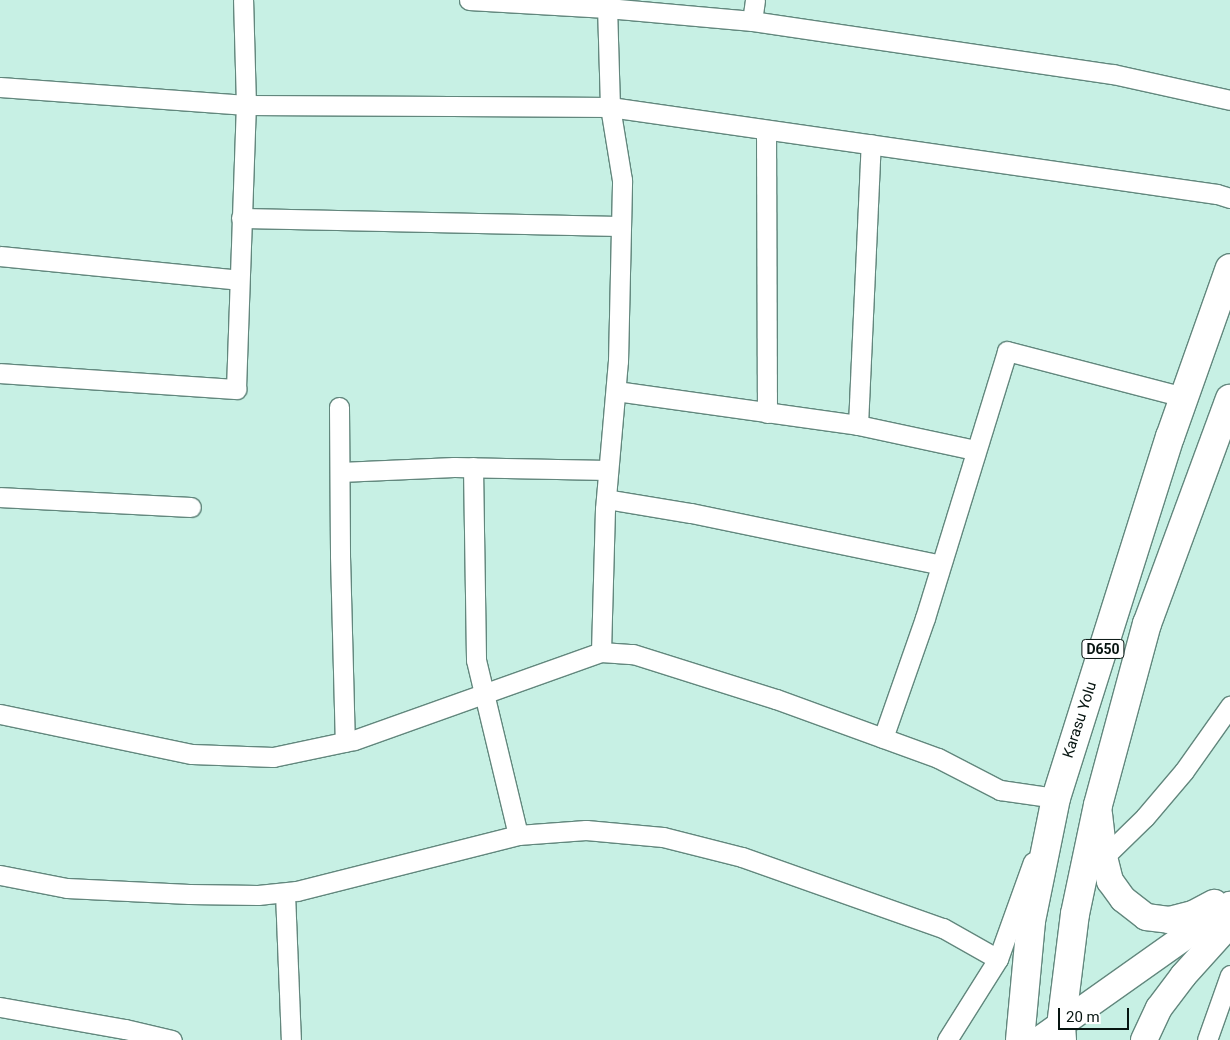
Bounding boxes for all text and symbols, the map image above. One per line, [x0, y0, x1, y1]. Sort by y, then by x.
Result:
road number: D650 [1080, 638, 1126, 661]
street label: Karasu Yolu [1059, 680, 1101, 760]
scale bar [1060, 998, 1131, 1030]
text: 20 m [1066, 1008, 1100, 1026]

